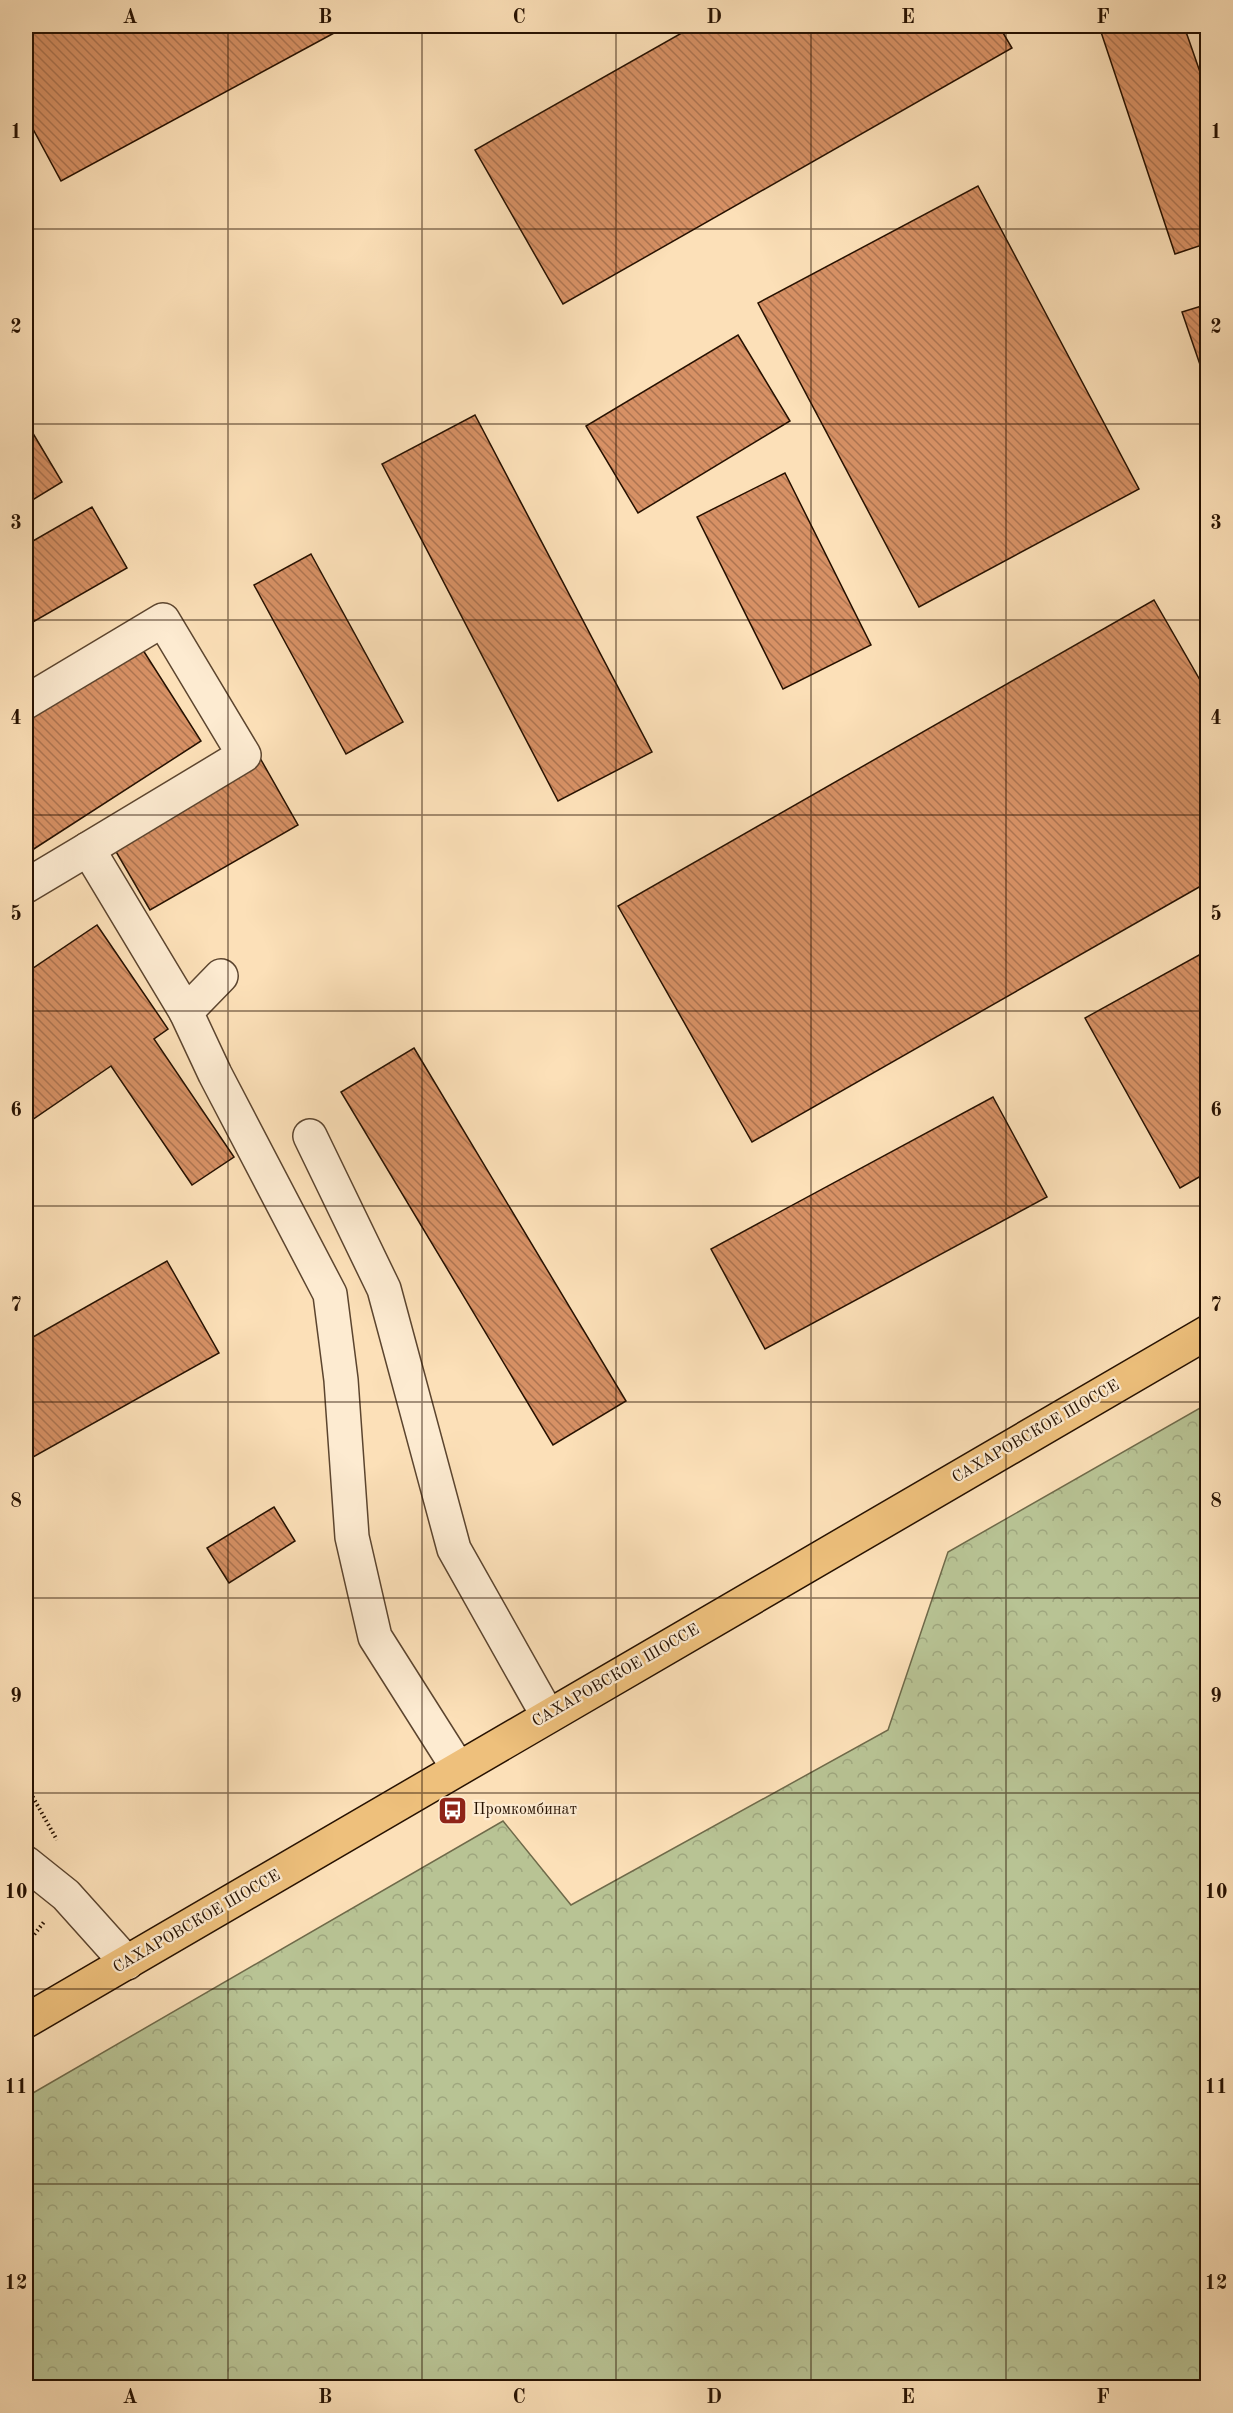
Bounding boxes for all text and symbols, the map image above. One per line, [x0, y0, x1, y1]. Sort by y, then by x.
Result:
text: A [122, 8, 138, 28]
text: B [318, 8, 332, 28]
text: C [512, 8, 526, 28]
text: D [706, 8, 722, 28]
text: E [901, 8, 915, 28]
text: F [1096, 8, 1110, 28]
text: 1 [10, 123, 22, 143]
text: 1 [1210, 123, 1222, 143]
text: 2 [10, 318, 22, 338]
text: 2 [1210, 318, 1222, 338]
text: 3 [10, 514, 22, 534]
text: 3 [1210, 514, 1222, 534]
text: 4 [10, 709, 22, 729]
text: 4 [1210, 709, 1222, 729]
text: 5 [10, 904, 22, 925]
text: 5 [1210, 904, 1222, 925]
text: 6 [10, 1101, 22, 1121]
text: 6 [1210, 1101, 1222, 1121]
text: 7 [10, 1296, 22, 1316]
text: 7 [1210, 1296, 1222, 1316]
street label: САХАРОВСКОЕ ШОССЕ [950, 1378, 1122, 1486]
text: 8 [10, 1492, 22, 1512]
text: 8 [1210, 1492, 1222, 1512]
street label: САХАРОВСКОЕ ШОССЕ [530, 1622, 702, 1730]
text: 9 [10, 1687, 22, 1707]
text: 9 [1210, 1687, 1222, 1707]
bus stop icon: Промкомбинат [436, 1794, 468, 1826]
place label: Промкомбинат [473, 1802, 577, 1818]
street label: САХАРОВСКОЕ ШОССЕ [111, 1868, 283, 1976]
text: 10 [4, 1883, 28, 1903]
text: 10 [1204, 1883, 1228, 1903]
text: 11 [4, 2078, 28, 2098]
text: 11 [1204, 2078, 1228, 2098]
text: 12 [4, 2274, 28, 2294]
text: 12 [1204, 2274, 1228, 2294]
text: A [122, 2388, 138, 2408]
text: B [318, 2388, 332, 2408]
text: C [512, 2388, 526, 2408]
text: D [706, 2388, 722, 2408]
text: E [901, 2388, 915, 2408]
text: F [1096, 2388, 1110, 2408]

